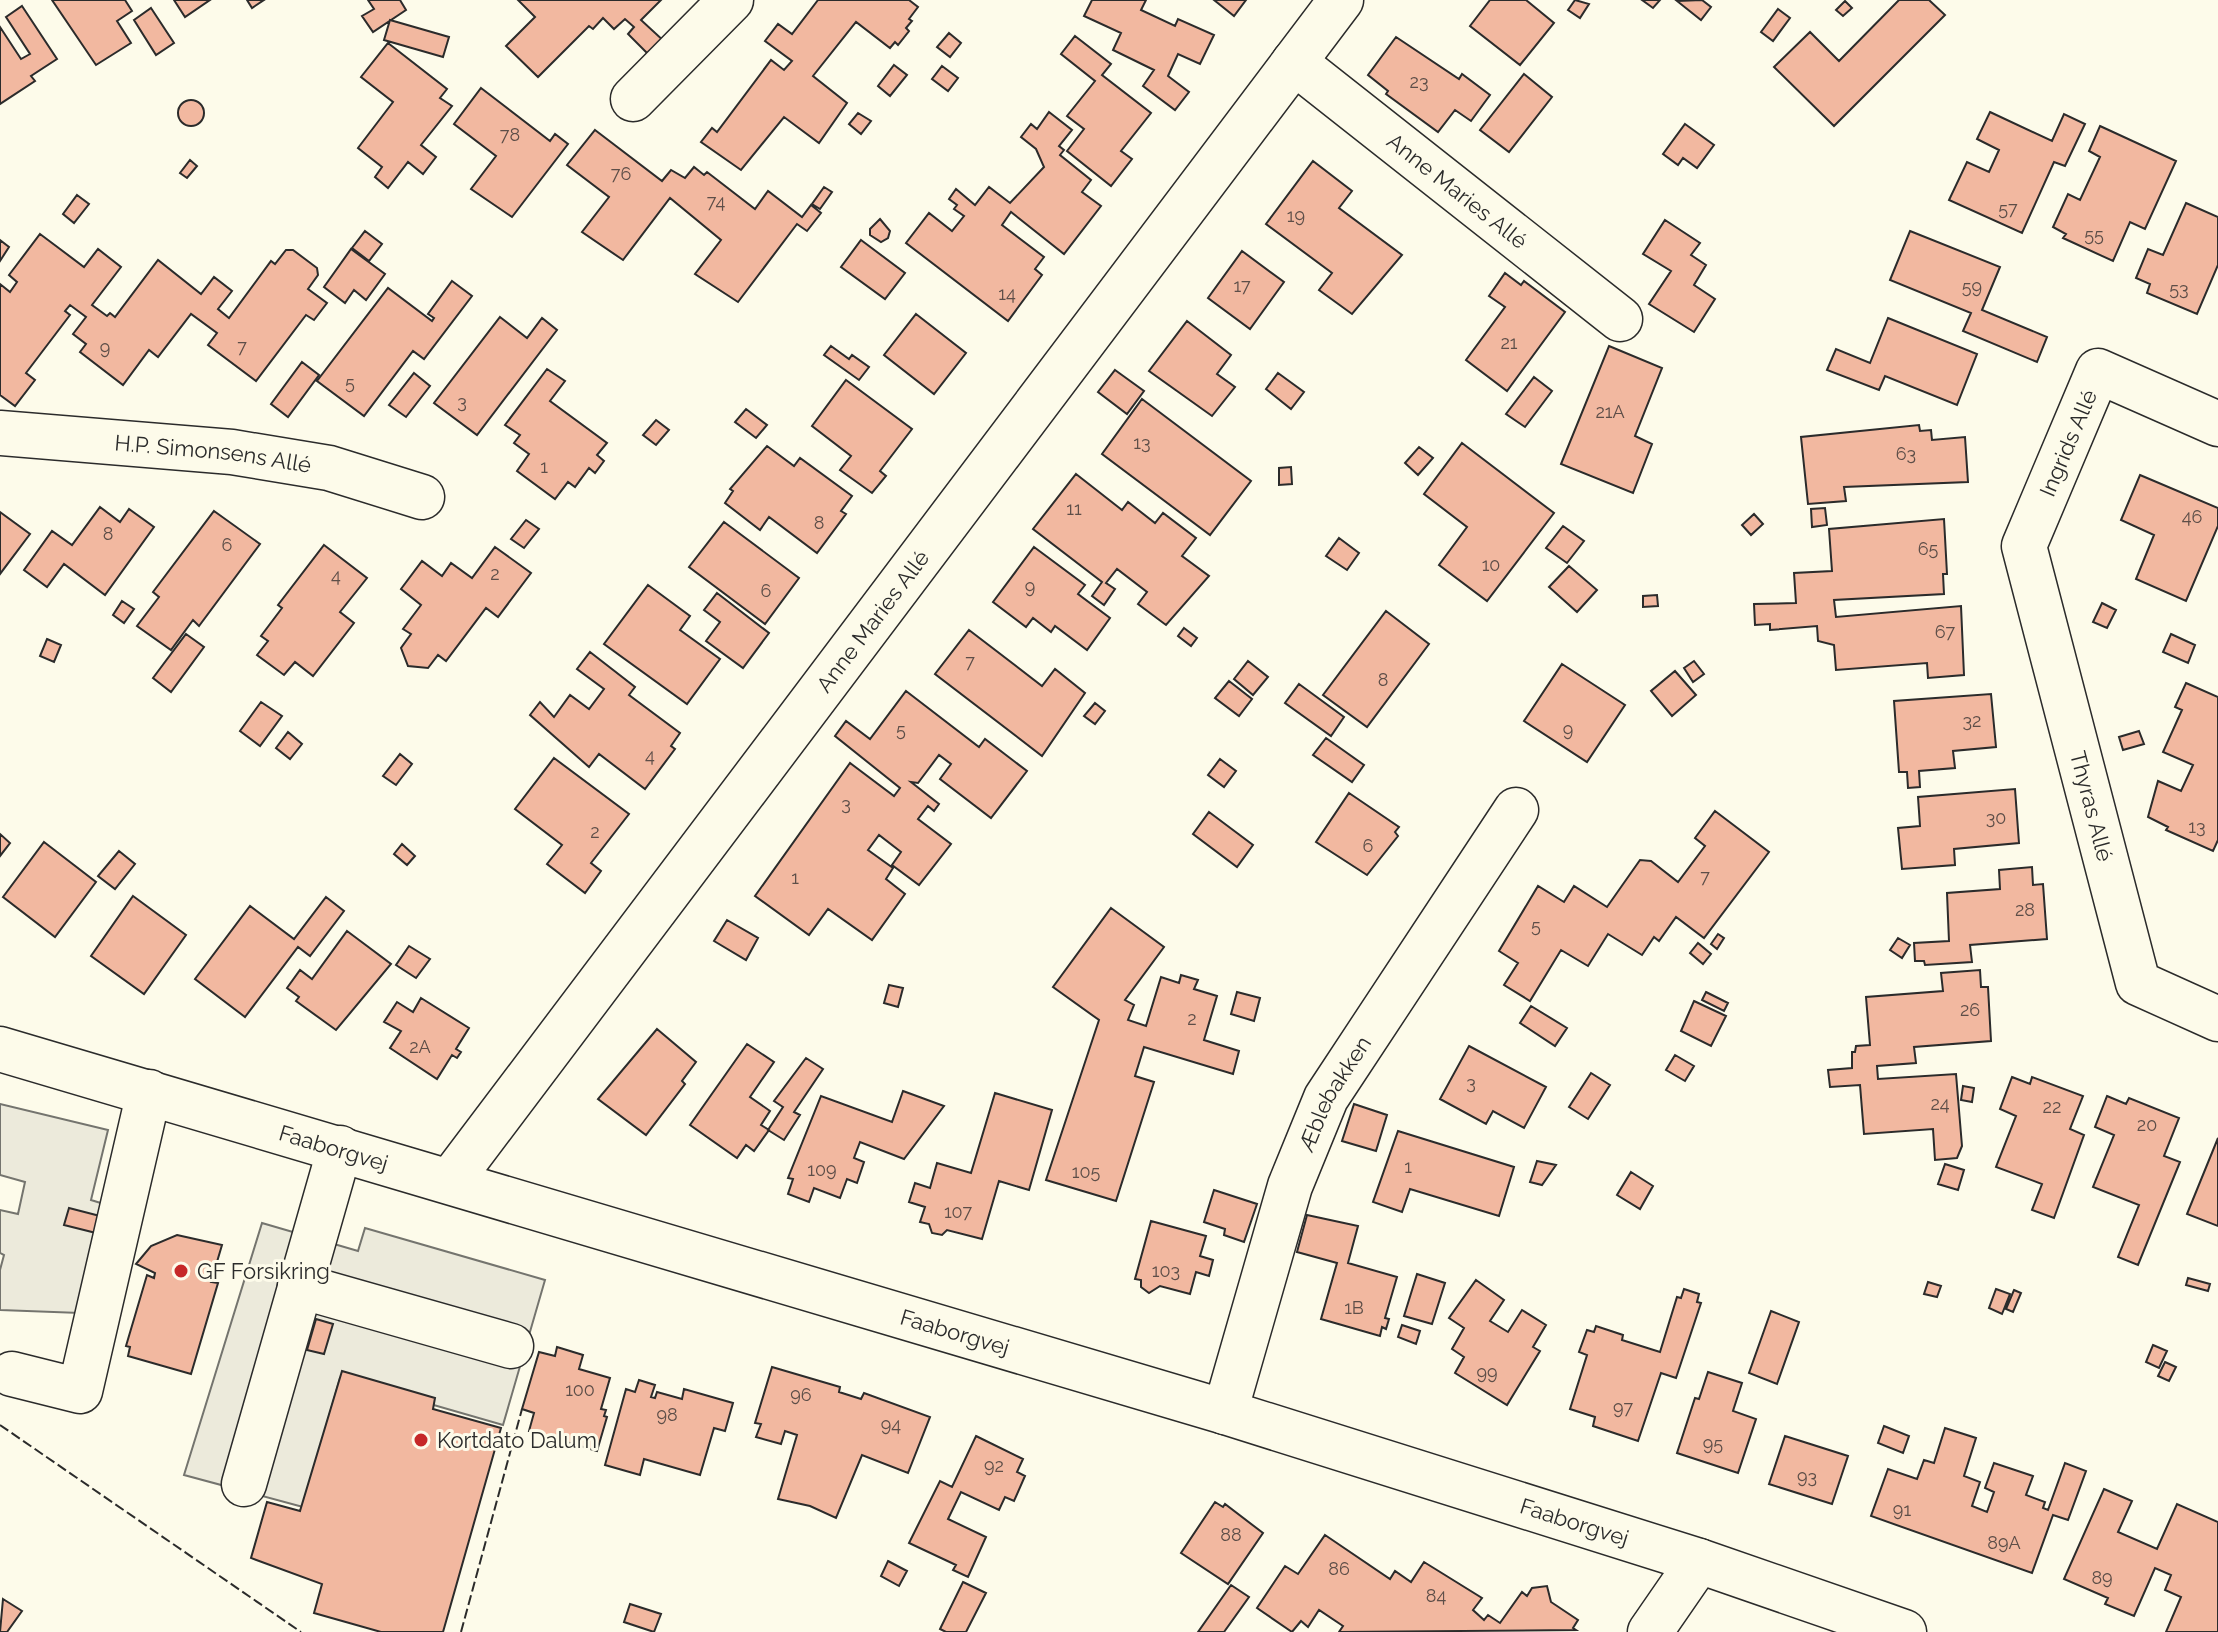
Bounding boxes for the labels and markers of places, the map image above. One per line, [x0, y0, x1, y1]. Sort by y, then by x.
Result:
place label: GF Forsikring [197, 1258, 330, 1284]
marker: GF Forsikring [172, 1262, 190, 1280]
place label: Kortdato Dalum [437, 1427, 597, 1453]
marker: Kortdato Dalum [412, 1431, 430, 1449]

